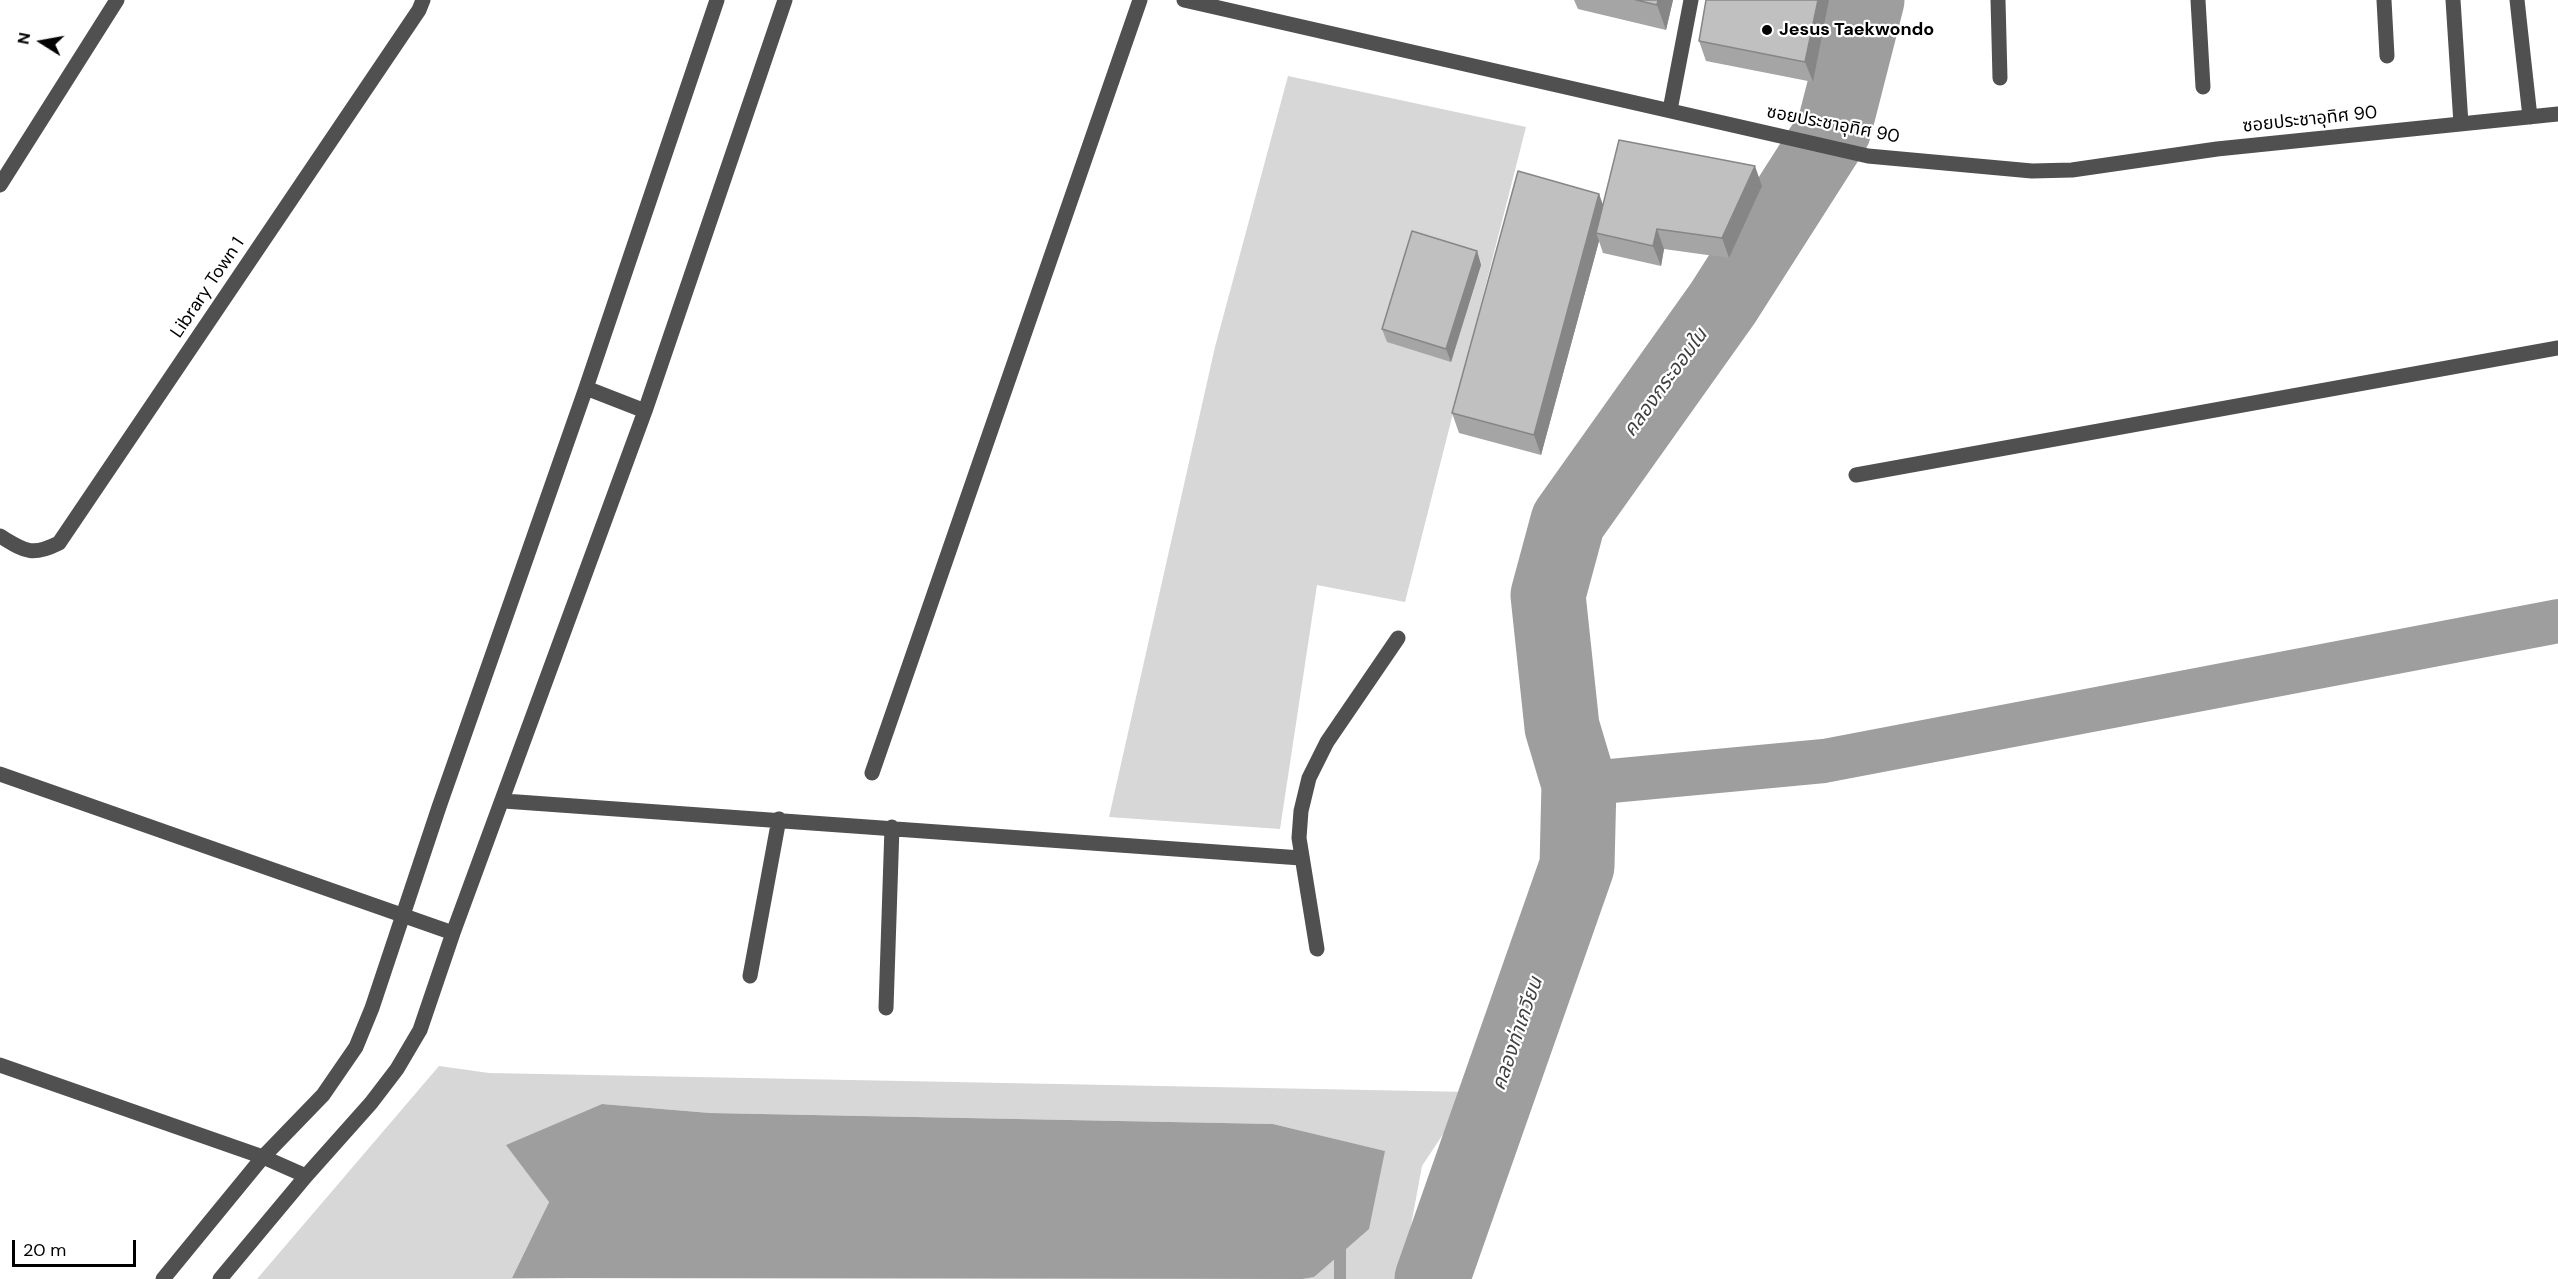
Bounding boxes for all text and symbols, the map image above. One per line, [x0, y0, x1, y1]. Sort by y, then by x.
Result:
north arrow [12, 12, 72, 72]
place label: Jesus Taekwondo [1779, 19, 1934, 41]
marker: Jesus Taekwondo [1760, 23, 1774, 37]
text: N [12, 31, 35, 46]
street label: ซอยประชาอุทิศ 90 [1765, 102, 1901, 148]
street label: ซอยประชาอุทิศ 90 [2242, 102, 2378, 138]
street label: Library Town 1 [167, 234, 249, 342]
water label: คลองกระออมใน [1619, 324, 1713, 442]
water label: คลองท่าเกวียน [1487, 974, 1549, 1094]
scale bar [15, 1228, 140, 1266]
text: 20 m [23, 1238, 66, 1262]

